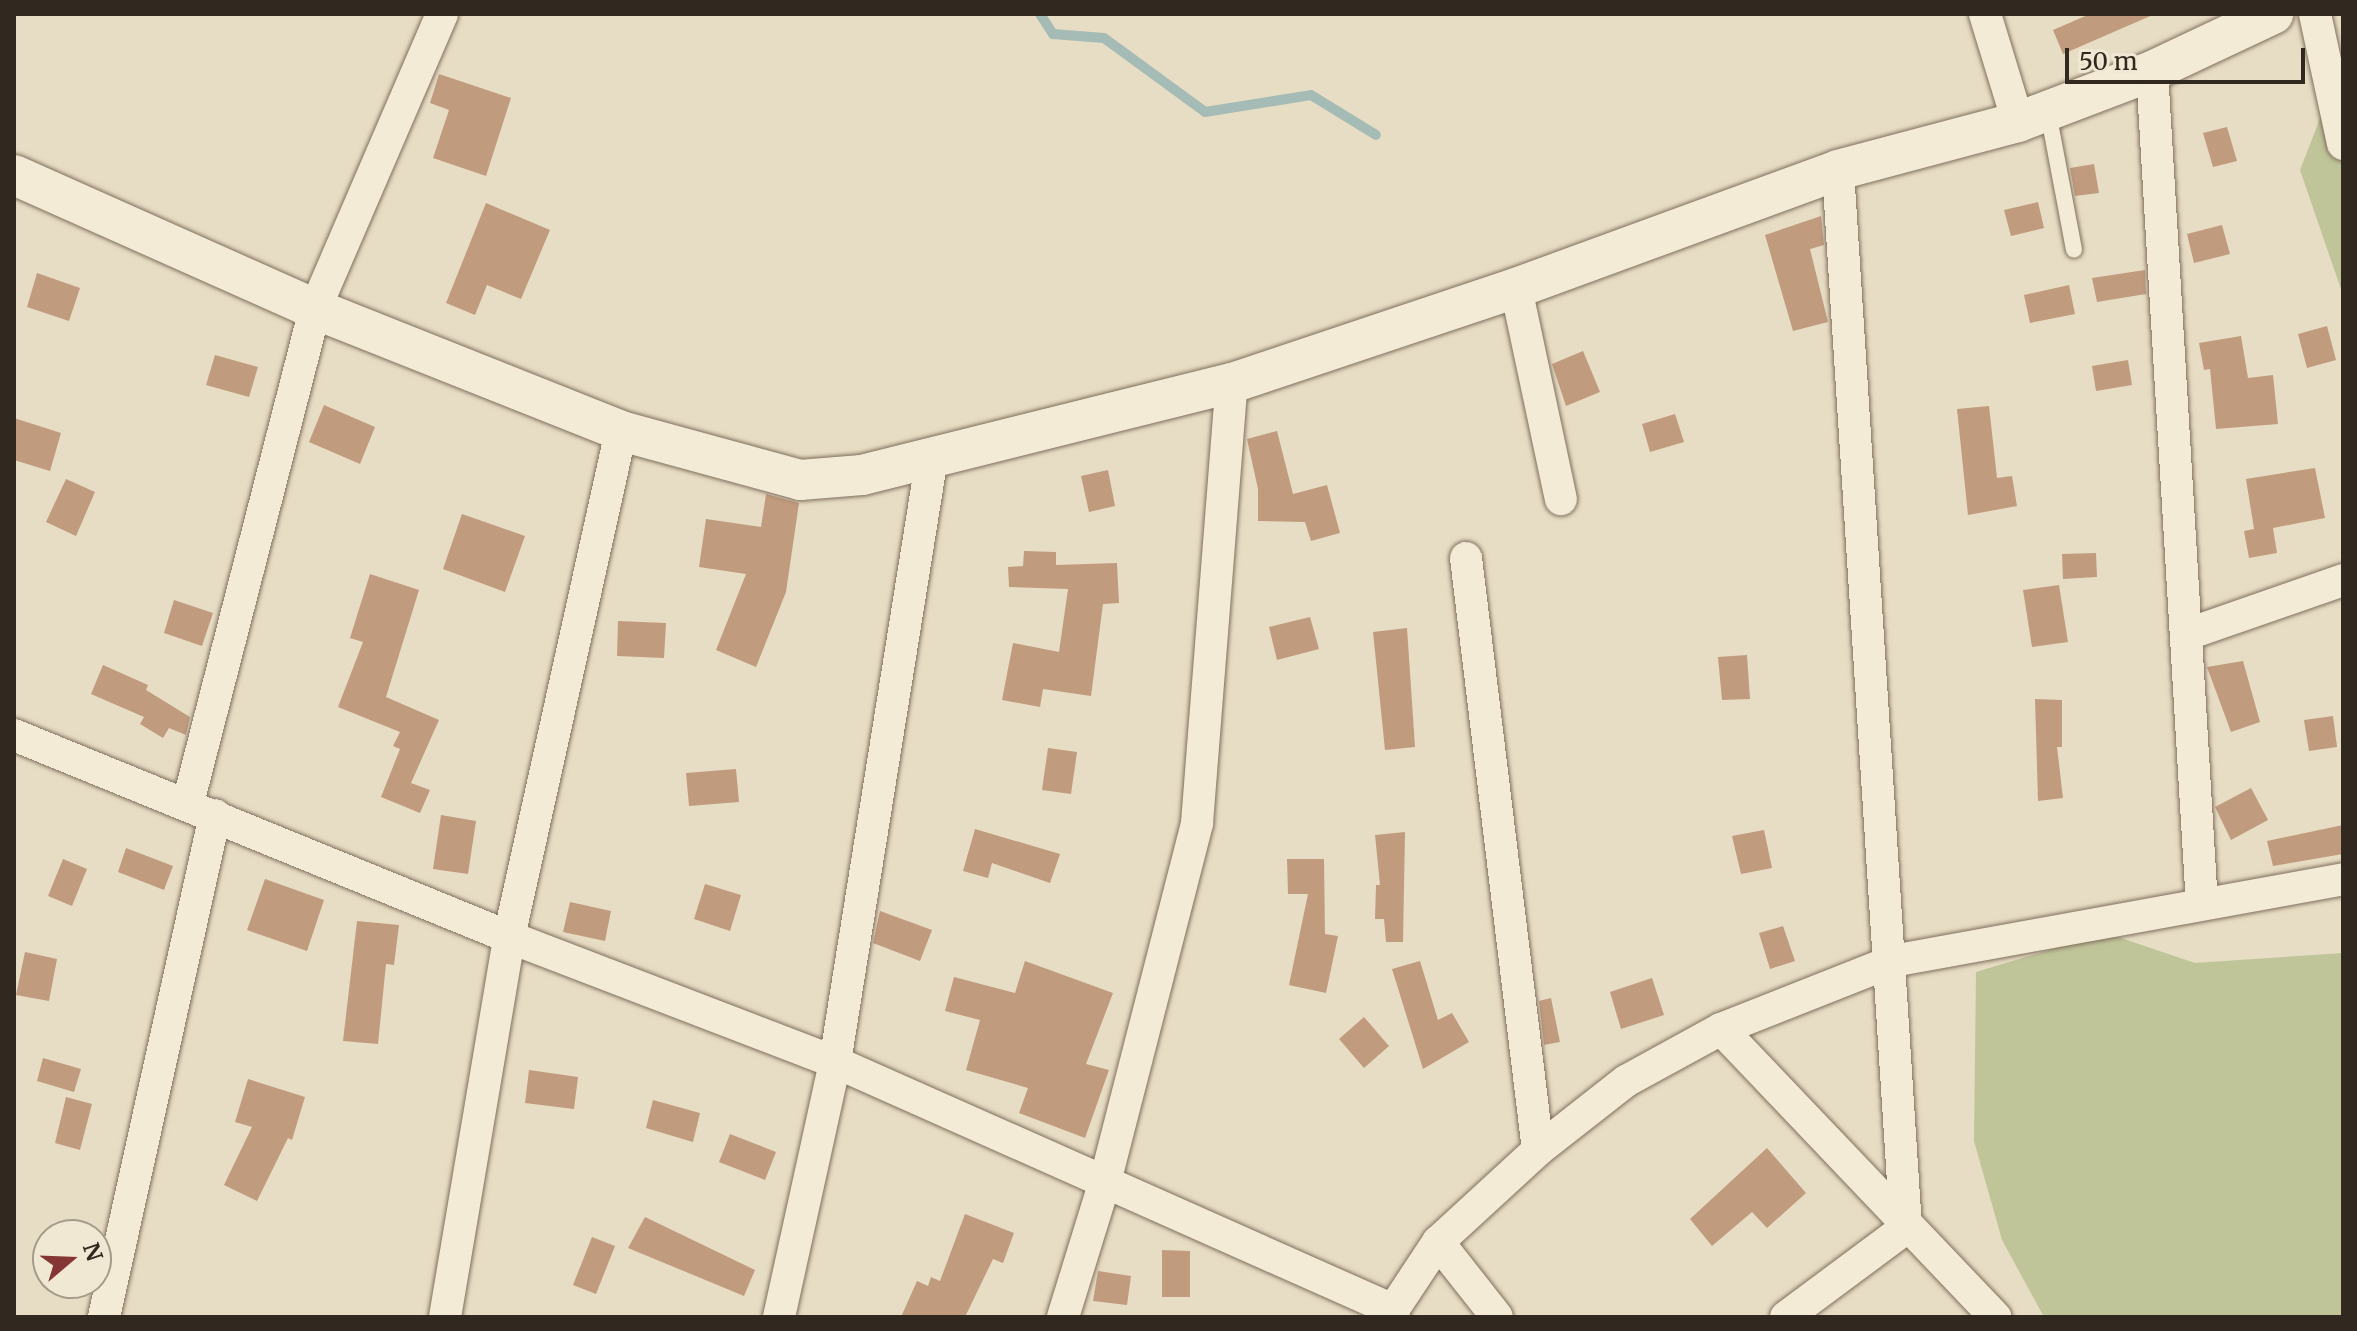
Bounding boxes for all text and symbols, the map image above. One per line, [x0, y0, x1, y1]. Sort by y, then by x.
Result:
scale bar [2069, 32, 2309, 82]
text: 50 m [2079, 46, 2138, 77]
north arrow [32, 1219, 112, 1299]
text: N [77, 1239, 109, 1265]

